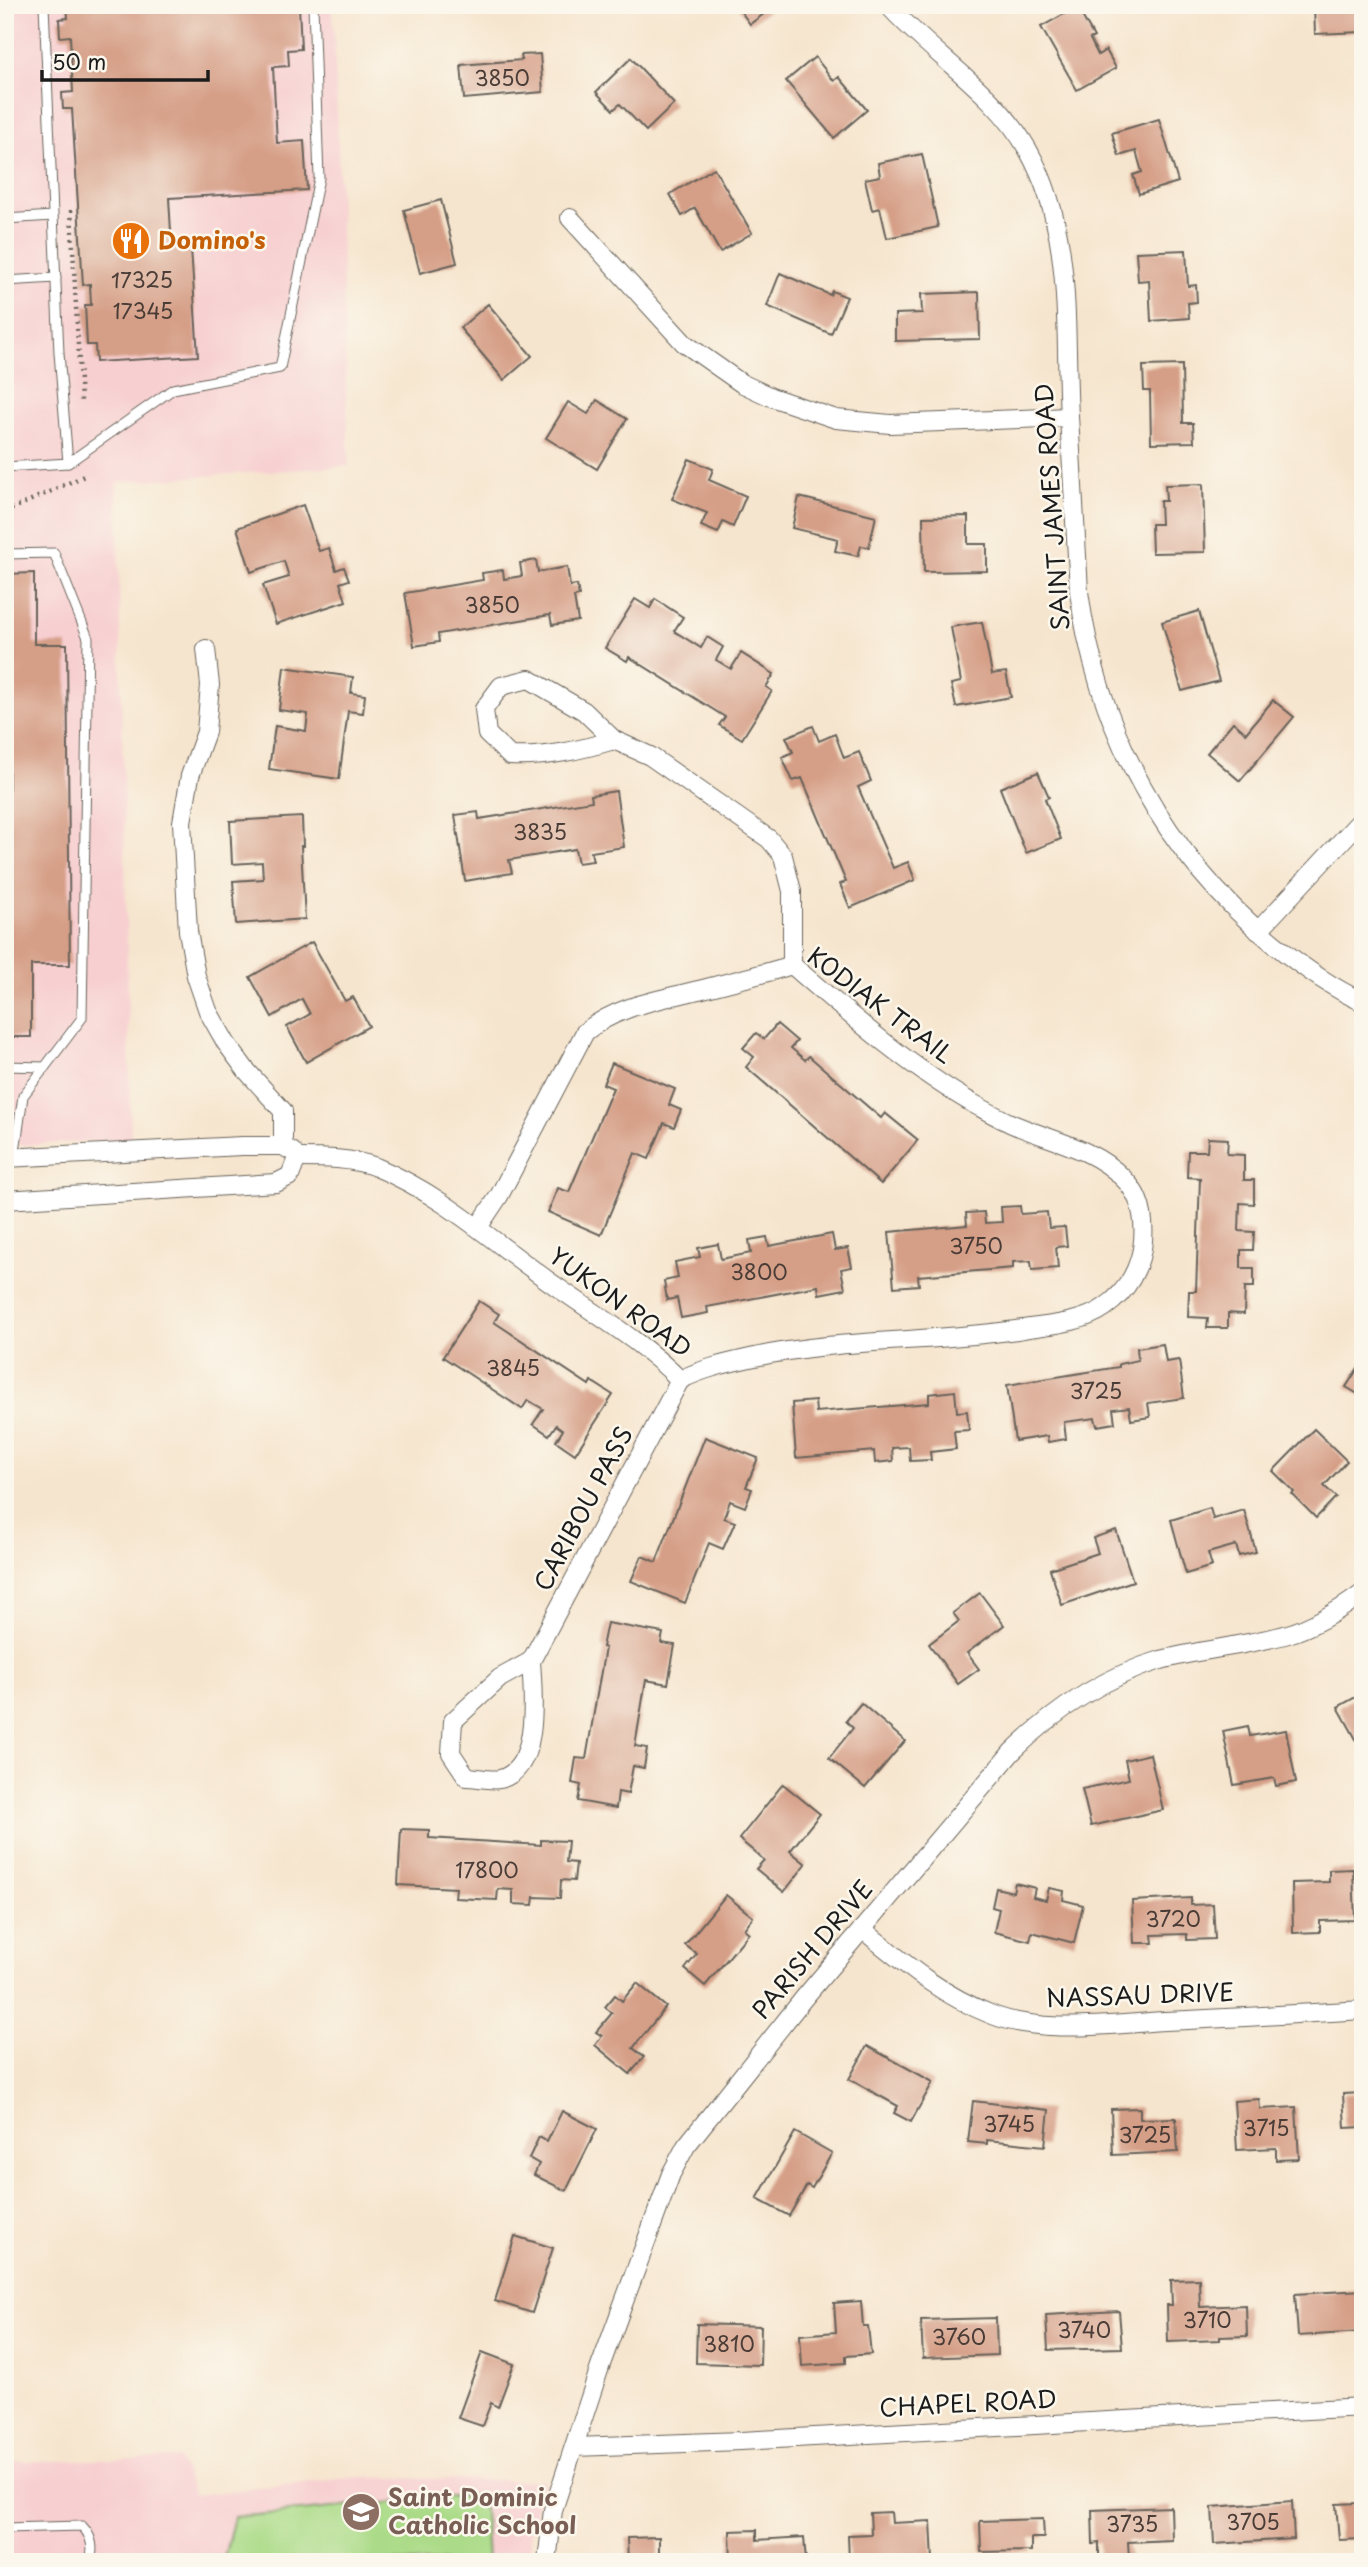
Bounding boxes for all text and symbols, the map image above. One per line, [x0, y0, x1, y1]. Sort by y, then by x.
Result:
scale bar [42, 38, 208, 82]
text: 50 m [52, 45, 106, 77]
house number: 3850 [474, 61, 530, 93]
restaurant icon: Domino's [110, 220, 152, 262]
place label: Domino's [158, 221, 266, 257]
house number: 17325 [111, 263, 173, 295]
house number: 17345 [113, 294, 173, 326]
street label: SAINT JAMES ROAD [1024, 382, 1078, 632]
house number: 3850 [464, 588, 520, 620]
house number: 3835 [513, 815, 567, 847]
street label: KODIAK TRAIL [801, 937, 962, 1071]
house number: 3750 [949, 1229, 1003, 1261]
street label: YUKON ROAD [543, 1237, 700, 1365]
house number: 3800 [730, 1255, 788, 1287]
house number: 3845 [486, 1351, 540, 1383]
house number: 3725 [1070, 1374, 1122, 1406]
street label: CARIBOU PASS [524, 1419, 641, 1597]
house number: 17800 [455, 1853, 519, 1885]
street label: PARISH DRIVE [743, 1871, 880, 2026]
house number: 3720 [1145, 1902, 1201, 1934]
street label: NASSAU DRIVE [1045, 1973, 1235, 2015]
house number: 3745 [983, 2107, 1035, 2139]
house number: 3715 [1242, 2111, 1290, 2143]
house number: 3725 [1119, 2118, 1171, 2150]
house number: 3710 [1183, 2303, 1232, 2335]
house number: 3740 [1057, 2313, 1111, 2345]
house number: 3760 [932, 2320, 986, 2352]
house number: 3810 [703, 2327, 755, 2359]
street label: CHAPEL ROAD [878, 2379, 1057, 2425]
place label: Saint Dominic Catholic School [388, 2478, 576, 2542]
school or university icon: Saint Dominic Catholic School [340, 2491, 382, 2533]
house number: 3705 [1226, 2505, 1280, 2537]
house number: 3735 [1106, 2507, 1158, 2539]

